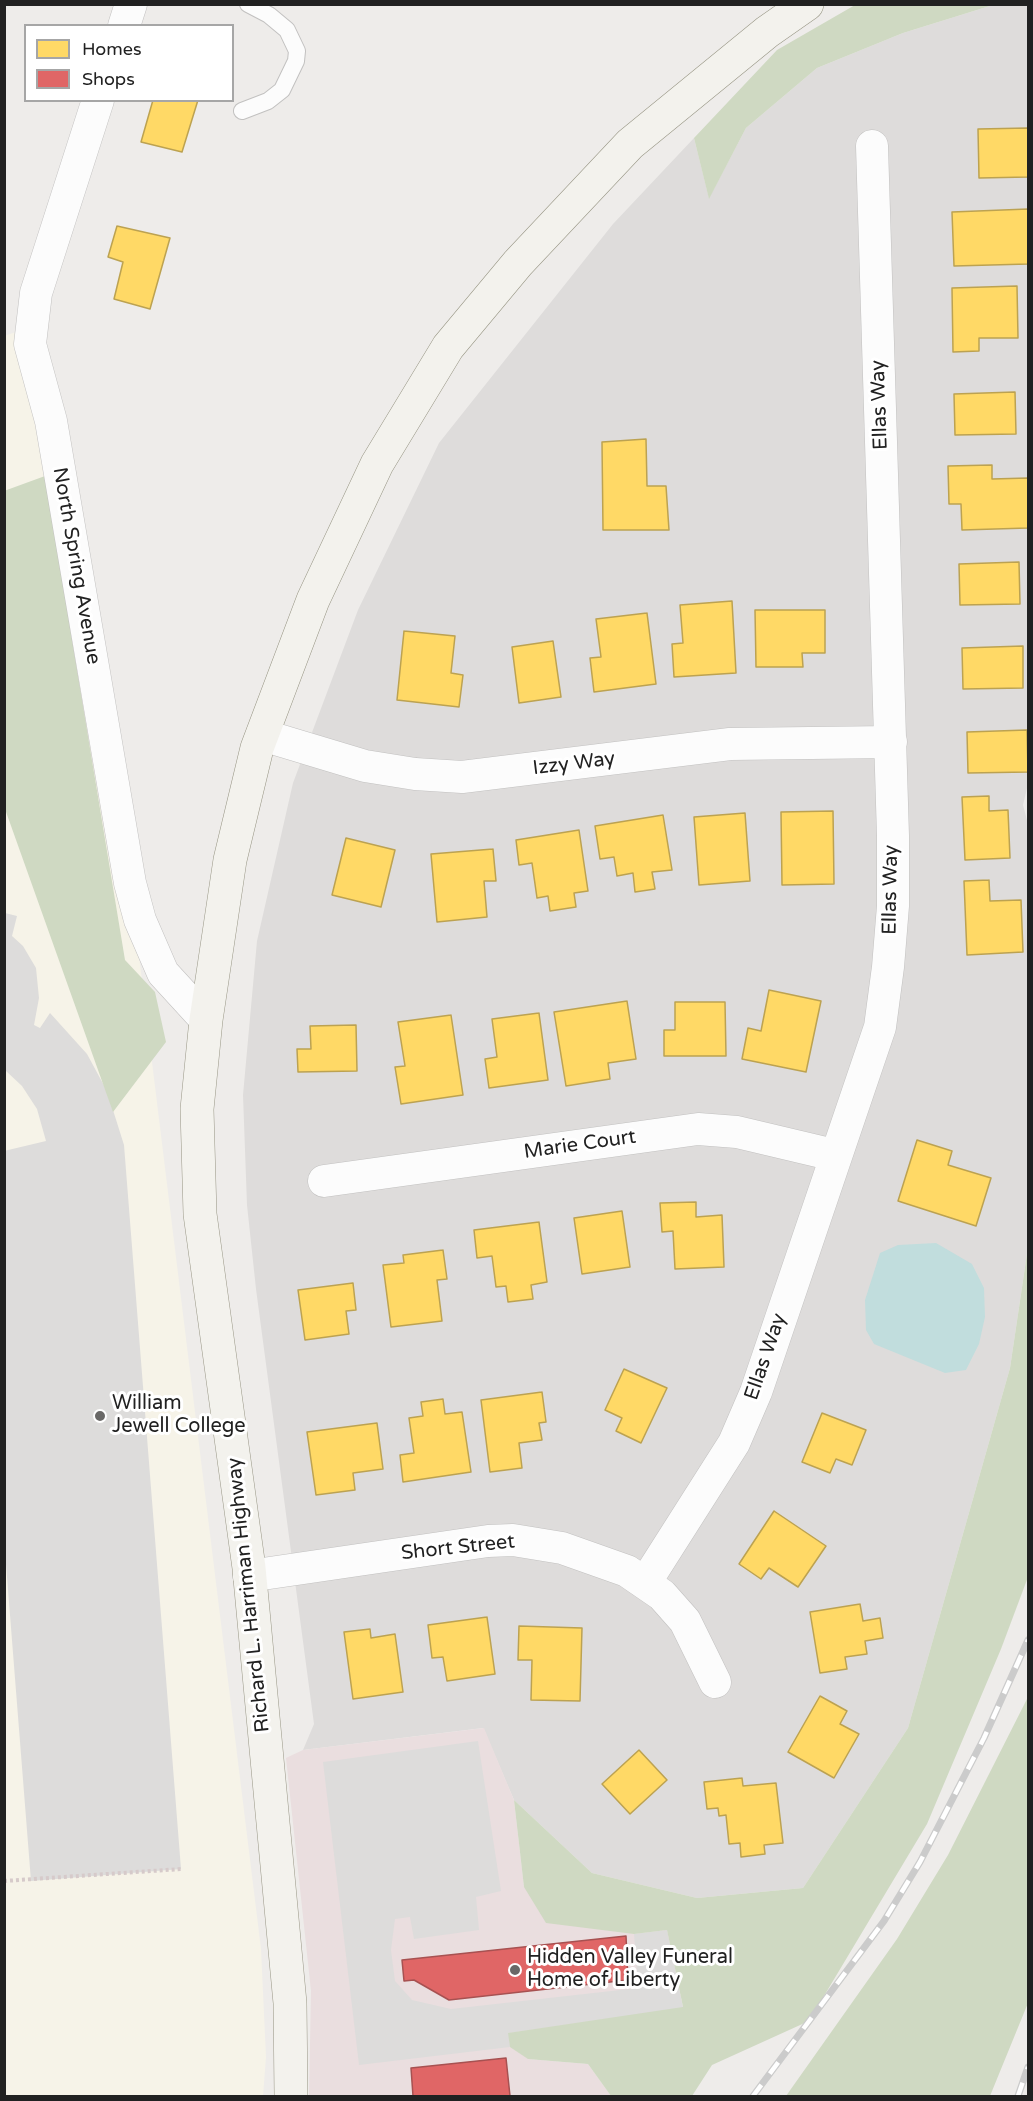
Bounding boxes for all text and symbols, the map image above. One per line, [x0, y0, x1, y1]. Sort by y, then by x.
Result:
legend [24, 24, 234, 102]
text: Homes [82, 38, 142, 60]
text: Shops [82, 68, 135, 90]
street label: Ellas Way [866, 360, 894, 450]
street label: North Spring Avenue [47, 466, 105, 666]
street label: Izzy Way [531, 747, 617, 781]
street label: Ellas Way [878, 845, 904, 935]
street label: Marie Court [522, 1125, 638, 1165]
street label: Ellas Way [740, 1311, 792, 1403]
place label: William Jewell College [112, 1392, 246, 1439]
marker: William Jewell College [93, 1409, 107, 1423]
street label: Richard L. Harriman Highway [223, 1456, 275, 1734]
street label: Short Street [400, 1530, 516, 1566]
place label: Hidden Valley Funeral Home of Liberty [527, 1946, 733, 1993]
marker: Hidden Valley Funeral Home of Liberty [508, 1963, 522, 1977]

